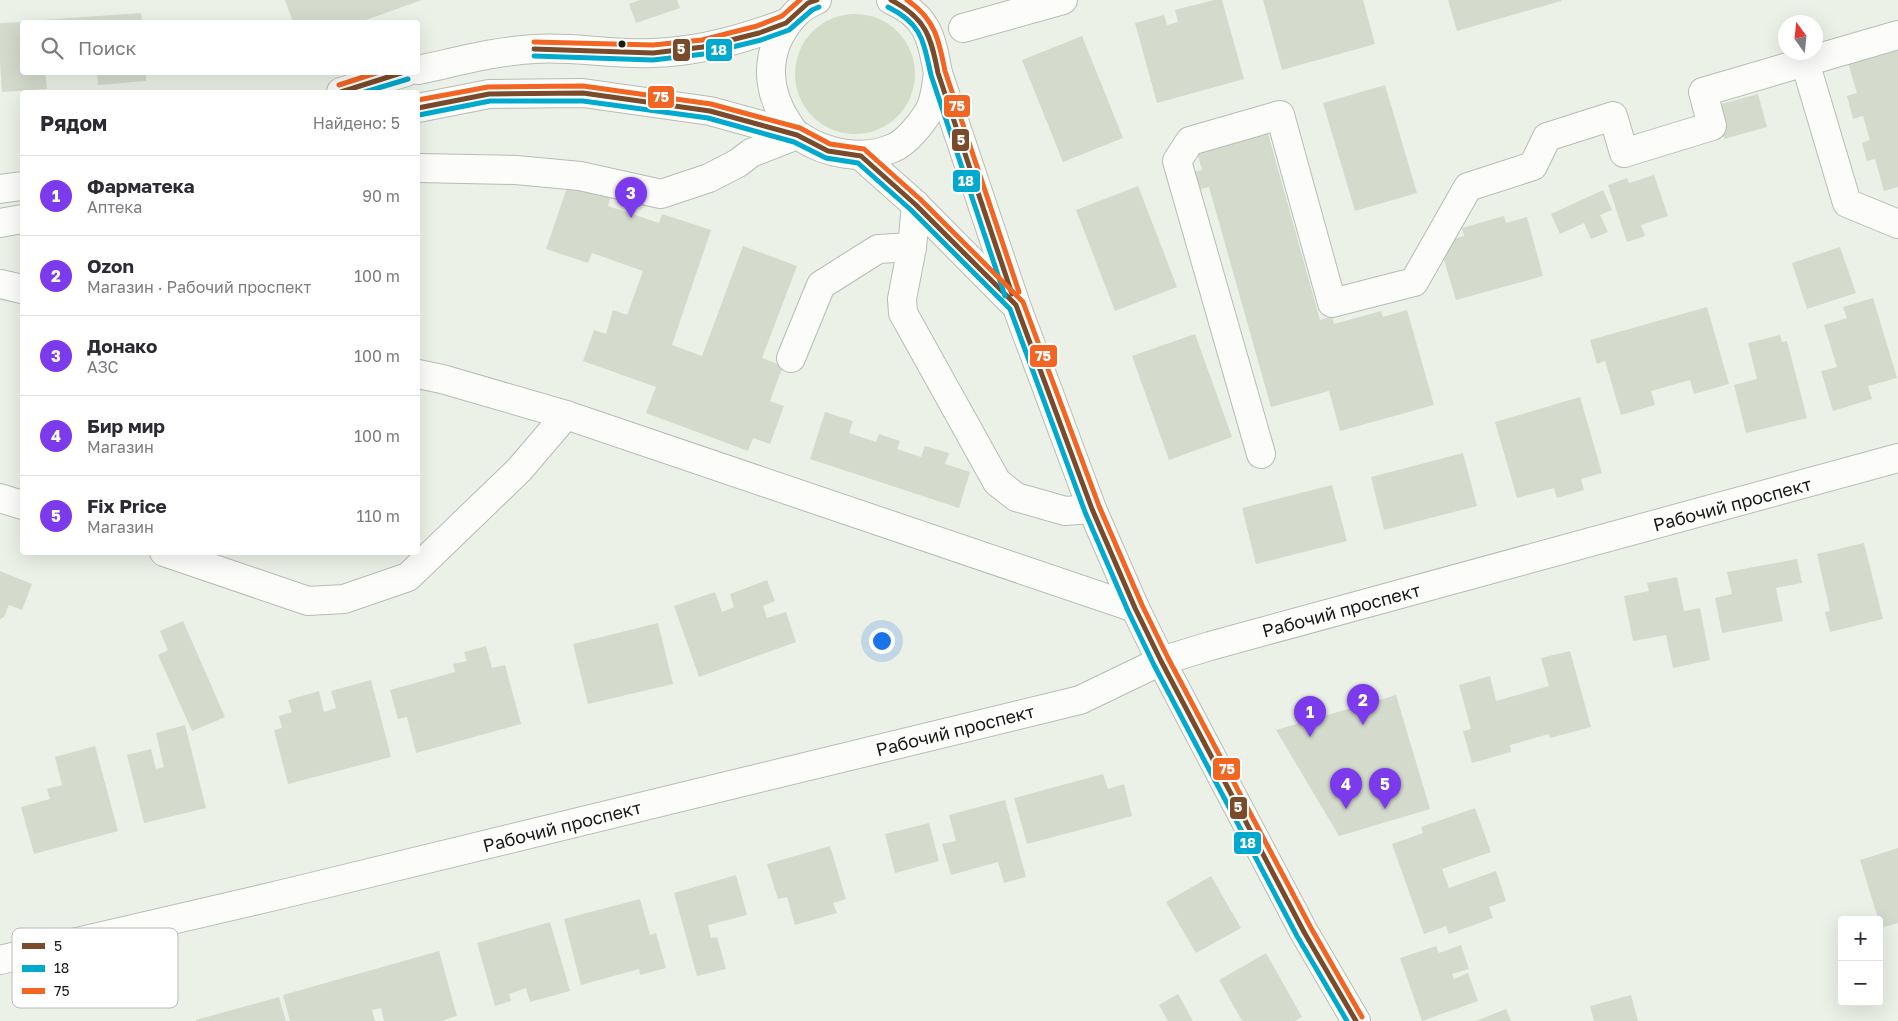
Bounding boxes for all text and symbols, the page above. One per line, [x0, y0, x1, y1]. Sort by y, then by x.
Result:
north arrow [1778, 15, 1823, 60]
search box [20, 20, 420, 75]
icon: search [38, 34, 66, 62]
text: Поиск [78, 36, 137, 59]
line badge: 5 [672, 38, 691, 62]
line badge: 18 [705, 38, 733, 62]
unlabelled marker [617, 39, 627, 49]
text: 5 [677, 40, 686, 57]
text: 18 [711, 41, 727, 58]
line badge: 75 [647, 85, 675, 109]
text: 75 [653, 88, 670, 105]
line badge: 75 [943, 94, 971, 118]
text: 75 [949, 97, 966, 114]
text: Рядом [40, 110, 107, 136]
text: Найдено: 5 [313, 113, 400, 133]
line badge: 5 [951, 128, 970, 152]
text: 5 [957, 131, 966, 148]
line badge: 18 [952, 169, 981, 193]
text: 18 [958, 172, 974, 189]
text: Фарматека [87, 174, 195, 197]
pin: 3 [615, 177, 647, 218]
text: 1 [52, 186, 60, 206]
text: 90 m [362, 186, 400, 206]
text: Аптека [87, 197, 142, 217]
text: Ozon [87, 254, 134, 277]
text: 2 [51, 266, 61, 286]
text: 100 m [354, 266, 400, 286]
text: Магазин · Рабочий проспект [87, 277, 311, 297]
text: Донако [87, 334, 157, 357]
line badge: 75 [1029, 344, 1058, 368]
text: 3 [51, 346, 61, 366]
text: 100 m [354, 346, 400, 366]
text: 75 [1035, 347, 1052, 364]
text: АЗС [87, 357, 118, 377]
text: Бир мир [87, 414, 165, 437]
text: 4 [51, 426, 61, 446]
text: 100 m [354, 426, 400, 446]
text: Магазин [87, 437, 154, 457]
street label: Рабочий проспект [1651, 472, 1814, 536]
text: Fix Price [87, 494, 167, 517]
text: 5 [51, 506, 61, 526]
text: 110 m [356, 506, 400, 526]
text: Магазин [87, 517, 154, 537]
street label: Рабочий проспект [1260, 578, 1423, 642]
your location [869, 628, 895, 654]
pin: 2 [1347, 684, 1379, 725]
pin: 1 [1294, 696, 1326, 737]
street label: Рабочий проспект [873, 700, 1037, 760]
line badge: 75 [1212, 757, 1241, 781]
text: 75 [1219, 760, 1236, 777]
pin: 4 [1330, 768, 1362, 809]
pin: 5 [1369, 768, 1401, 809]
street label: Рабочий проспект [480, 796, 644, 856]
line badge: 5 [1229, 796, 1248, 820]
text: 5 [1234, 798, 1243, 815]
line badge: 18 [1233, 831, 1262, 855]
text: 18 [1240, 834, 1256, 851]
map controls [1838, 916, 1883, 1006]
button: + [1838, 916, 1883, 961]
legend [12, 928, 178, 1008]
text: 5 [54, 937, 62, 954]
text: 18 [54, 959, 69, 976]
button: − [1838, 961, 1883, 1006]
text: 75 [54, 982, 70, 999]

